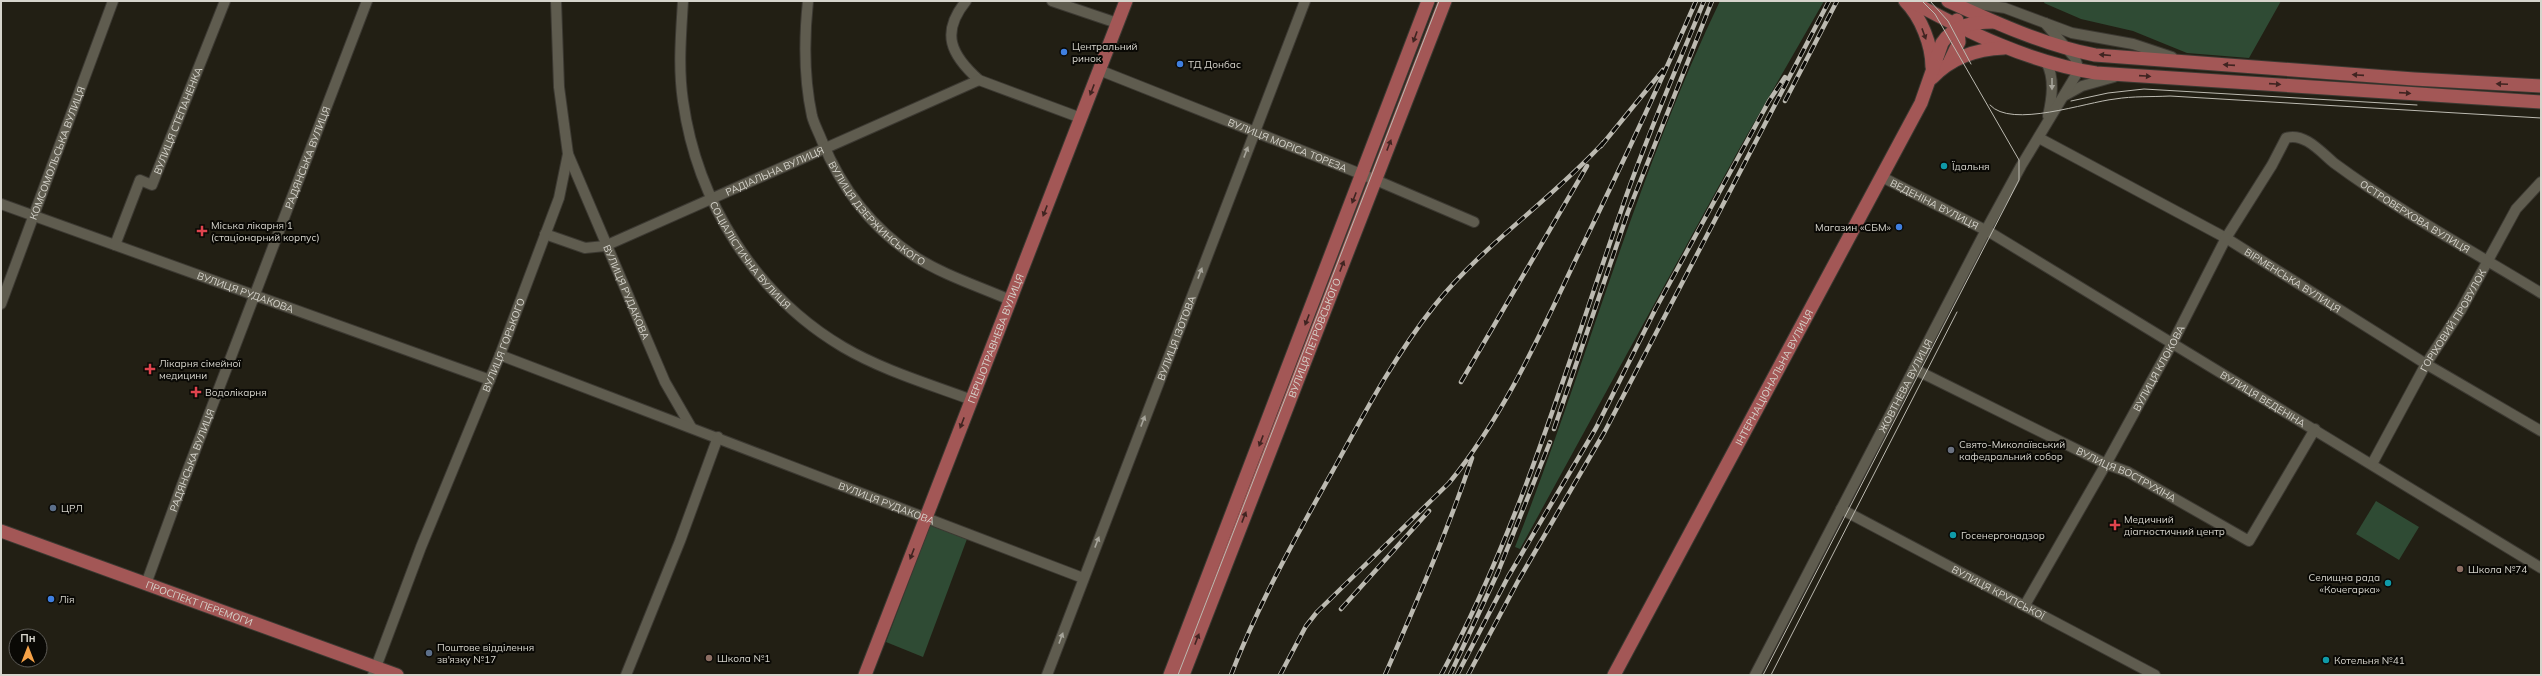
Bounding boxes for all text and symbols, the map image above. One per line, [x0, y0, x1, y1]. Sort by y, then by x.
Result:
one-way arrow [1922, 29, 1928, 41]
one-way arrow [1411, 32, 1417, 44]
place label: Центральний ринок [1072, 40, 1138, 65]
marker: Центральний ринок [1059, 47, 1069, 57]
one-way arrow [2099, 52, 2111, 59]
place label: ТД Донбас [1188, 58, 1241, 71]
marker: ТД Донбас [1175, 59, 1185, 69]
one-way arrow [2223, 61, 2235, 68]
street label: ВУЛИЦЯ СТЕПАНЕНКА [151, 65, 205, 176]
one-way arrow [2352, 71, 2364, 78]
one-way arrow [2139, 73, 2151, 80]
one-way arrow [2049, 78, 2055, 91]
one-way arrow [2269, 81, 2281, 88]
one-way arrow [2496, 81, 2508, 88]
one-way arrow [1088, 84, 1094, 96]
street label: КОМСОМОЛЬСЬКА ВУЛИЦЯ [27, 85, 88, 222]
one-way arrow [2399, 90, 2411, 97]
street label: РАДЯНСЬКА ВУЛИЦЯ [282, 104, 333, 211]
street label: ВУЛИЦЯ МОРІСА ТОРЕЗА [1226, 116, 1350, 175]
one-way arrow [1387, 138, 1393, 150]
street label: РАДІАЛЬНА ВУЛИЦЯ [724, 144, 826, 199]
one-way arrow [1244, 145, 1250, 157]
street label: ВУЛИЦЯ ДЗЕРЖИНСЬКОГО [825, 159, 928, 269]
place label: Їдальня [1951, 160, 1990, 173]
marker: Їдальня [1939, 161, 1949, 171]
street label: ВЕДЕНІНА ВУЛИЦЯ [1888, 176, 1981, 233]
street label: ОСТРОВЕРХОВА ВУЛИЦЯ [2357, 177, 2472, 256]
one-way arrow [1350, 193, 1356, 205]
street label: СОЦІАЛІСТИЧНА ВУЛИЦЯ [707, 199, 793, 312]
one-way arrow [1041, 205, 1047, 217]
place label: Міська лікарня 1 (стаціонарний корпус) [211, 219, 320, 244]
place label: Магазин «СБМ» [1815, 221, 1892, 234]
marker: Магазин «СБМ» [1894, 222, 1904, 232]
marker: Міська лікарня 1 (стаціонарний корпус) [196, 225, 208, 237]
street label: ВУЛИЦЯ РУДАКОВА [600, 243, 652, 342]
street label: ВІРМЕНСЬКА ВУЛИЦЯ [2242, 245, 2343, 316]
one-way arrow [1340, 259, 1346, 271]
one-way arrow [1197, 267, 1203, 279]
street label: ГОРІХОВИЙ ПРОВУЛОК [2417, 267, 2489, 374]
street label: ВУЛИЦЯ РУДАКОВА [195, 269, 296, 316]
street label: ПЕРШОТРАВНЕВА ВУЛИЦЯ [965, 272, 1027, 405]
street label: ВУЛИЦЯ ПЕТРОВСЬКОГО [1285, 276, 1344, 399]
street label: ВУЛИЦЯ ІЗОТОВА [1154, 293, 1199, 382]
street label: ВУЛИЦЯ ГОРЬКОГО [480, 296, 528, 394]
street label: ІНТЕРНАЦІОНАЛЬНА ВУЛИЦЯ [1733, 307, 1816, 448]
one-way arrow [1304, 314, 1310, 326]
street label: ВУЛИЦЯ КЛОКОВА [2130, 322, 2188, 414]
street label: ЖОВТНЕВА ВУЛИЦЯ [1876, 337, 1935, 435]
place label: Лікарня сімейної медицини [159, 357, 241, 382]
marker: Лікарня сімейної медицини [144, 363, 156, 375]
street label: ВУЛИЦЯ ВЕДЕНІНА [2218, 368, 2308, 430]
marker: Водолікарня [190, 386, 202, 398]
place label: Водолікарня [205, 386, 267, 399]
street label: РАДЯНСЬКА ВУЛИЦЯ [167, 407, 218, 514]
one-way arrow [1141, 414, 1147, 426]
one-way arrow [959, 418, 965, 430]
one-way arrow [1257, 436, 1263, 448]
place label: Свято-Миколаївський кафедральний собор [1959, 438, 2065, 463]
street label: ВУЛИЦЯ ВОСТРУХІНА [2074, 444, 2179, 505]
marker: Свято-Миколаївський кафедральний собор [1946, 445, 1956, 455]
street label: ВУЛИЦЯ РУДАКОВА [837, 479, 937, 528]
place label: ЦРЛ [61, 502, 83, 515]
marker: ЦРЛ [48, 503, 58, 513]
one-way arrow [1242, 511, 1248, 523]
place label: Медичний діагностичний центр [2124, 513, 2225, 538]
marker: Медичний діагностичний центр [2109, 519, 2121, 531]
place label: Госенергонадзор [1961, 529, 2045, 542]
marker: Госенергонадзор [1948, 530, 1958, 540]
one-way arrow [1094, 536, 1100, 548]
one-way arrow [908, 548, 914, 560]
street label: ВУЛИЦЯ КРУПСЬКОЇ [1949, 563, 2047, 623]
place label: Школа №74 [2468, 563, 2527, 576]
marker: Школа №74 [2455, 564, 2465, 574]
place label: Селищна рада «Кочегарка» [2308, 571, 2381, 596]
street label: ПРОСПЕКТ ПЕРЕМОГИ [144, 578, 254, 629]
marker: Селищна рада «Кочегарка» [2383, 578, 2393, 588]
place label: Лія [59, 593, 75, 606]
marker: Лія [46, 594, 56, 604]
north arrow [8, 628, 48, 668]
text: Пн [20, 631, 36, 645]
one-way arrow [1058, 632, 1064, 644]
one-way arrow [1195, 632, 1201, 644]
place label: Поштове відділення зв'язку №17 [437, 641, 534, 666]
marker: Поштове відділення зв'язку №17 [424, 648, 434, 658]
place label: Школа №1 [717, 652, 770, 665]
marker: Школа №1 [704, 653, 714, 663]
place label: Котельня №41 [2334, 654, 2405, 667]
marker: Котельня №41 [2321, 655, 2331, 665]

